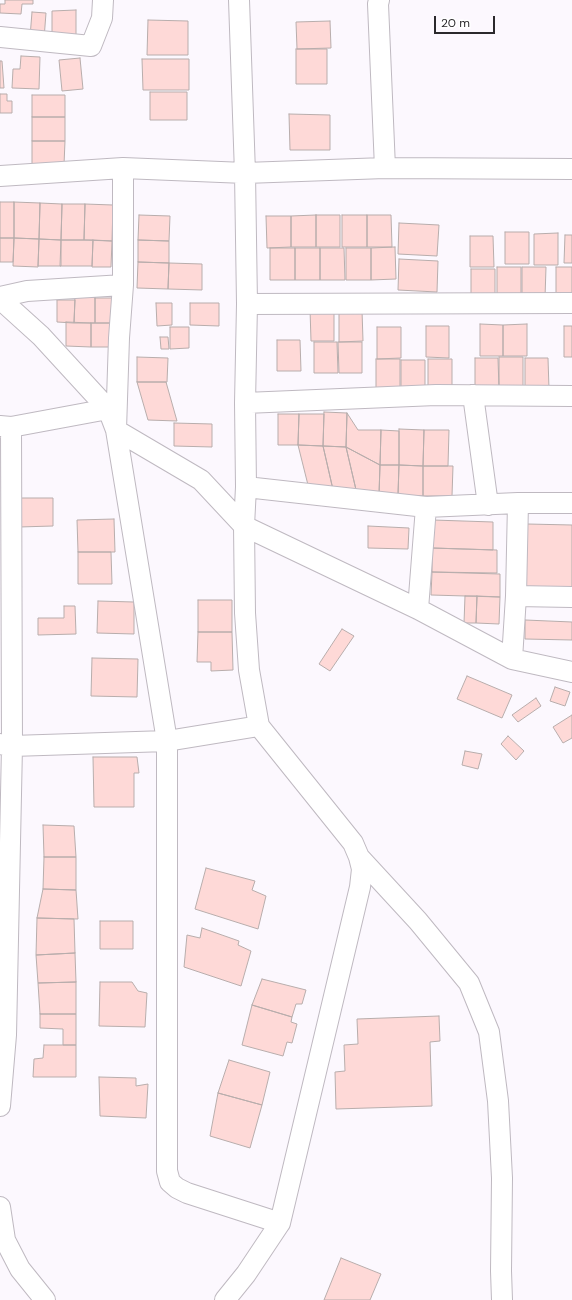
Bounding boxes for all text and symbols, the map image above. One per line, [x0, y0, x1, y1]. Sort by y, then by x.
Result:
scale bar [436, 8, 497, 34]
text: 20 m [441, 15, 470, 31]

